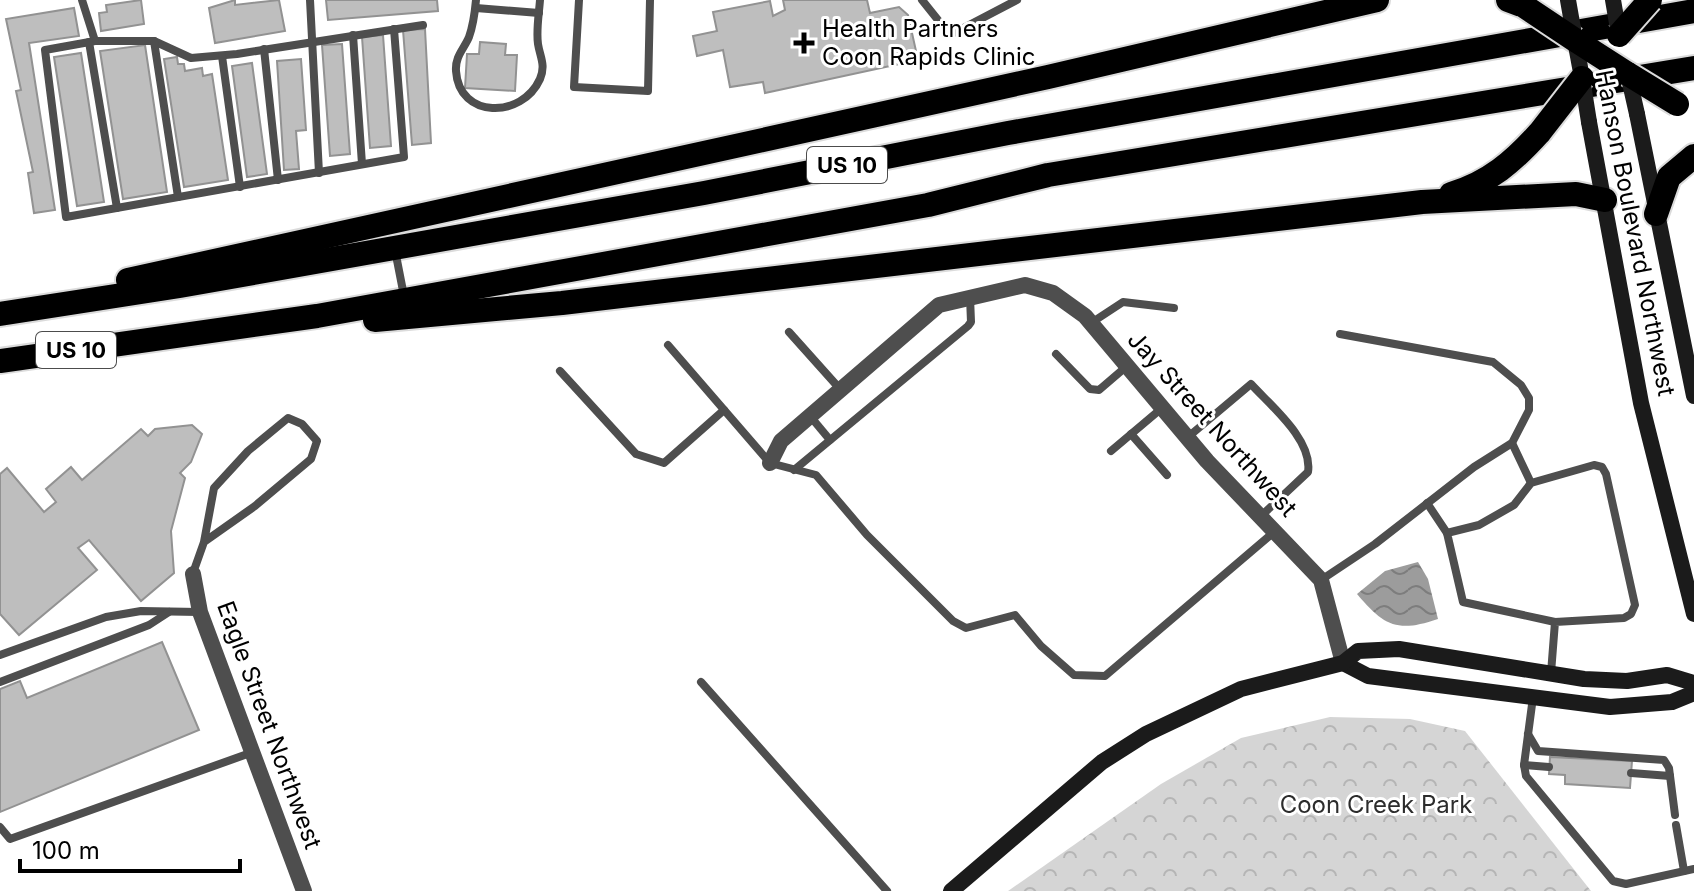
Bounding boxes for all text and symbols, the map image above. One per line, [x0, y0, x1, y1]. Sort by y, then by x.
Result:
place label: Health Partners Coon Rapids Clinic [822, 14, 1036, 71]
marker: Health Partners Coon Rapids Clinic [793, 32, 815, 54]
street label: Hanson Boulevard Northwest [1590, 67, 1681, 399]
road number: US 10 [807, 147, 887, 183]
street label: Jay Street Northwest [1122, 325, 1303, 522]
road number: US 10 [36, 332, 116, 368]
street label: Eagle Street Northwest [211, 597, 328, 853]
park label: Coon Creek Park [1280, 790, 1472, 819]
scale bar [20, 823, 240, 873]
text: 100 m [32, 836, 100, 865]

